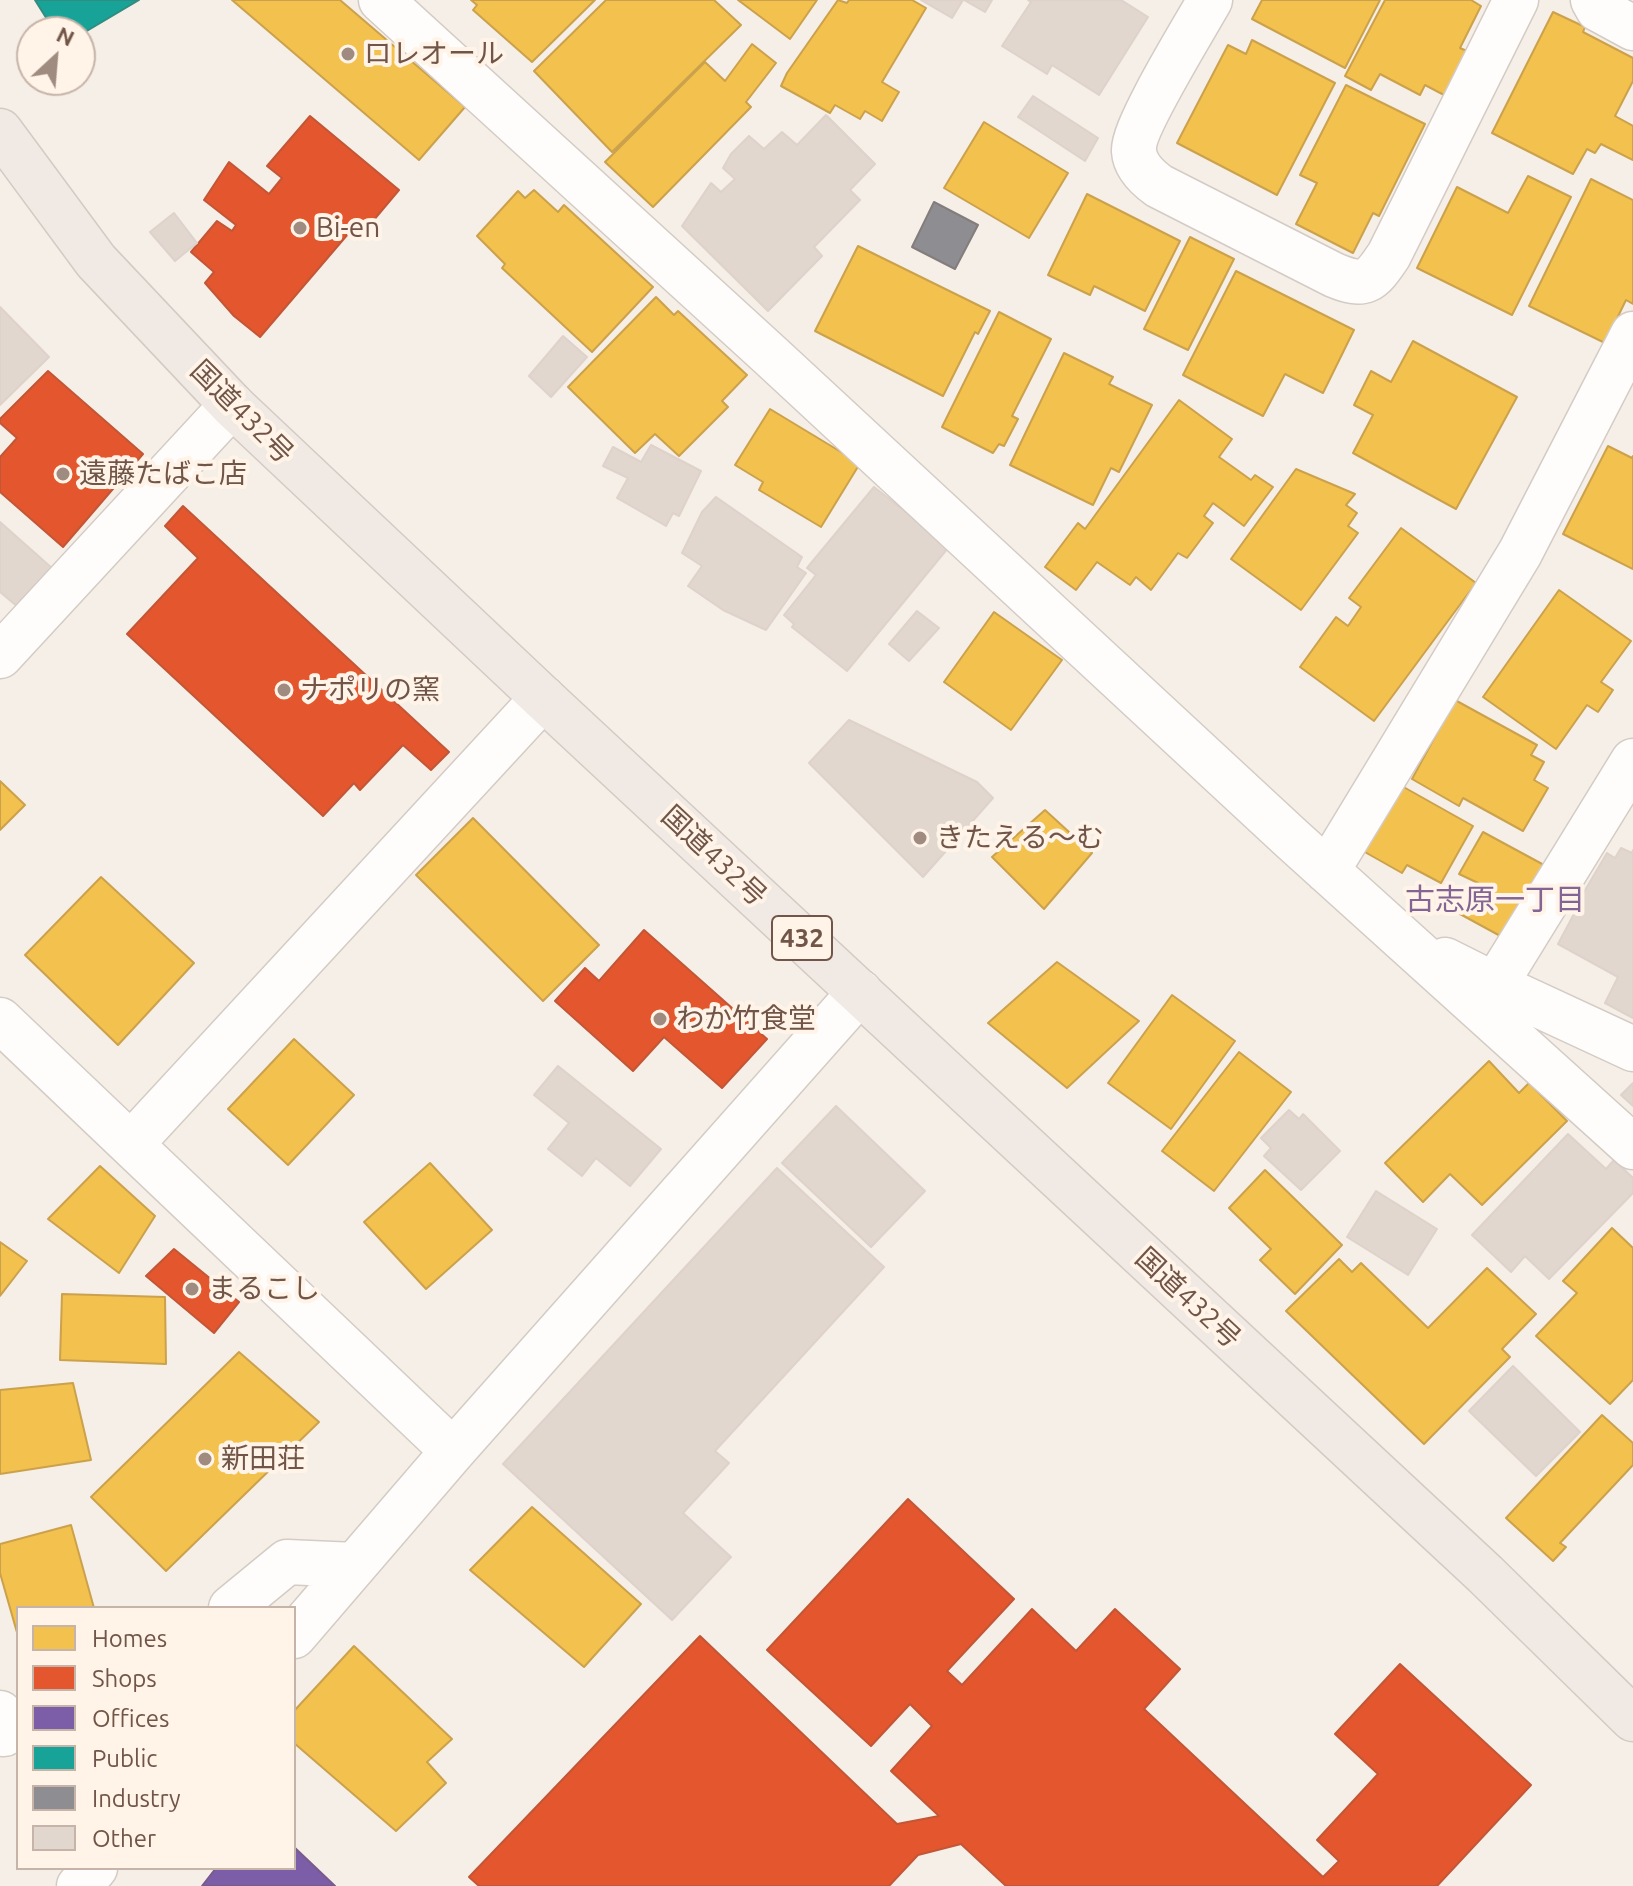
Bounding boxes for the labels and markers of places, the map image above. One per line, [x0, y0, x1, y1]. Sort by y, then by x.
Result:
place label: ロレオール [364, 37, 504, 71]
marker: ロレオール [339, 45, 357, 63]
place label: Bi-en [316, 211, 380, 245]
marker: Bi-en [291, 219, 309, 237]
place label: 遠藤たばこ店 [79, 457, 247, 491]
marker: 遠藤たばこ店 [54, 465, 72, 483]
place label: ナポリの窯 [300, 673, 440, 707]
marker: ナポリの窯 [275, 681, 293, 699]
place label: きたえる～む [936, 821, 1104, 855]
marker: きたえる～む [911, 829, 929, 847]
place label: わか竹食堂 [676, 1002, 816, 1036]
marker: わか竹食堂 [651, 1010, 669, 1028]
place label: まるこし [208, 1272, 320, 1306]
marker: まるこし [183, 1280, 201, 1298]
place label: 新田荘 [221, 1442, 305, 1476]
marker: 新田荘 [196, 1450, 214, 1468]

